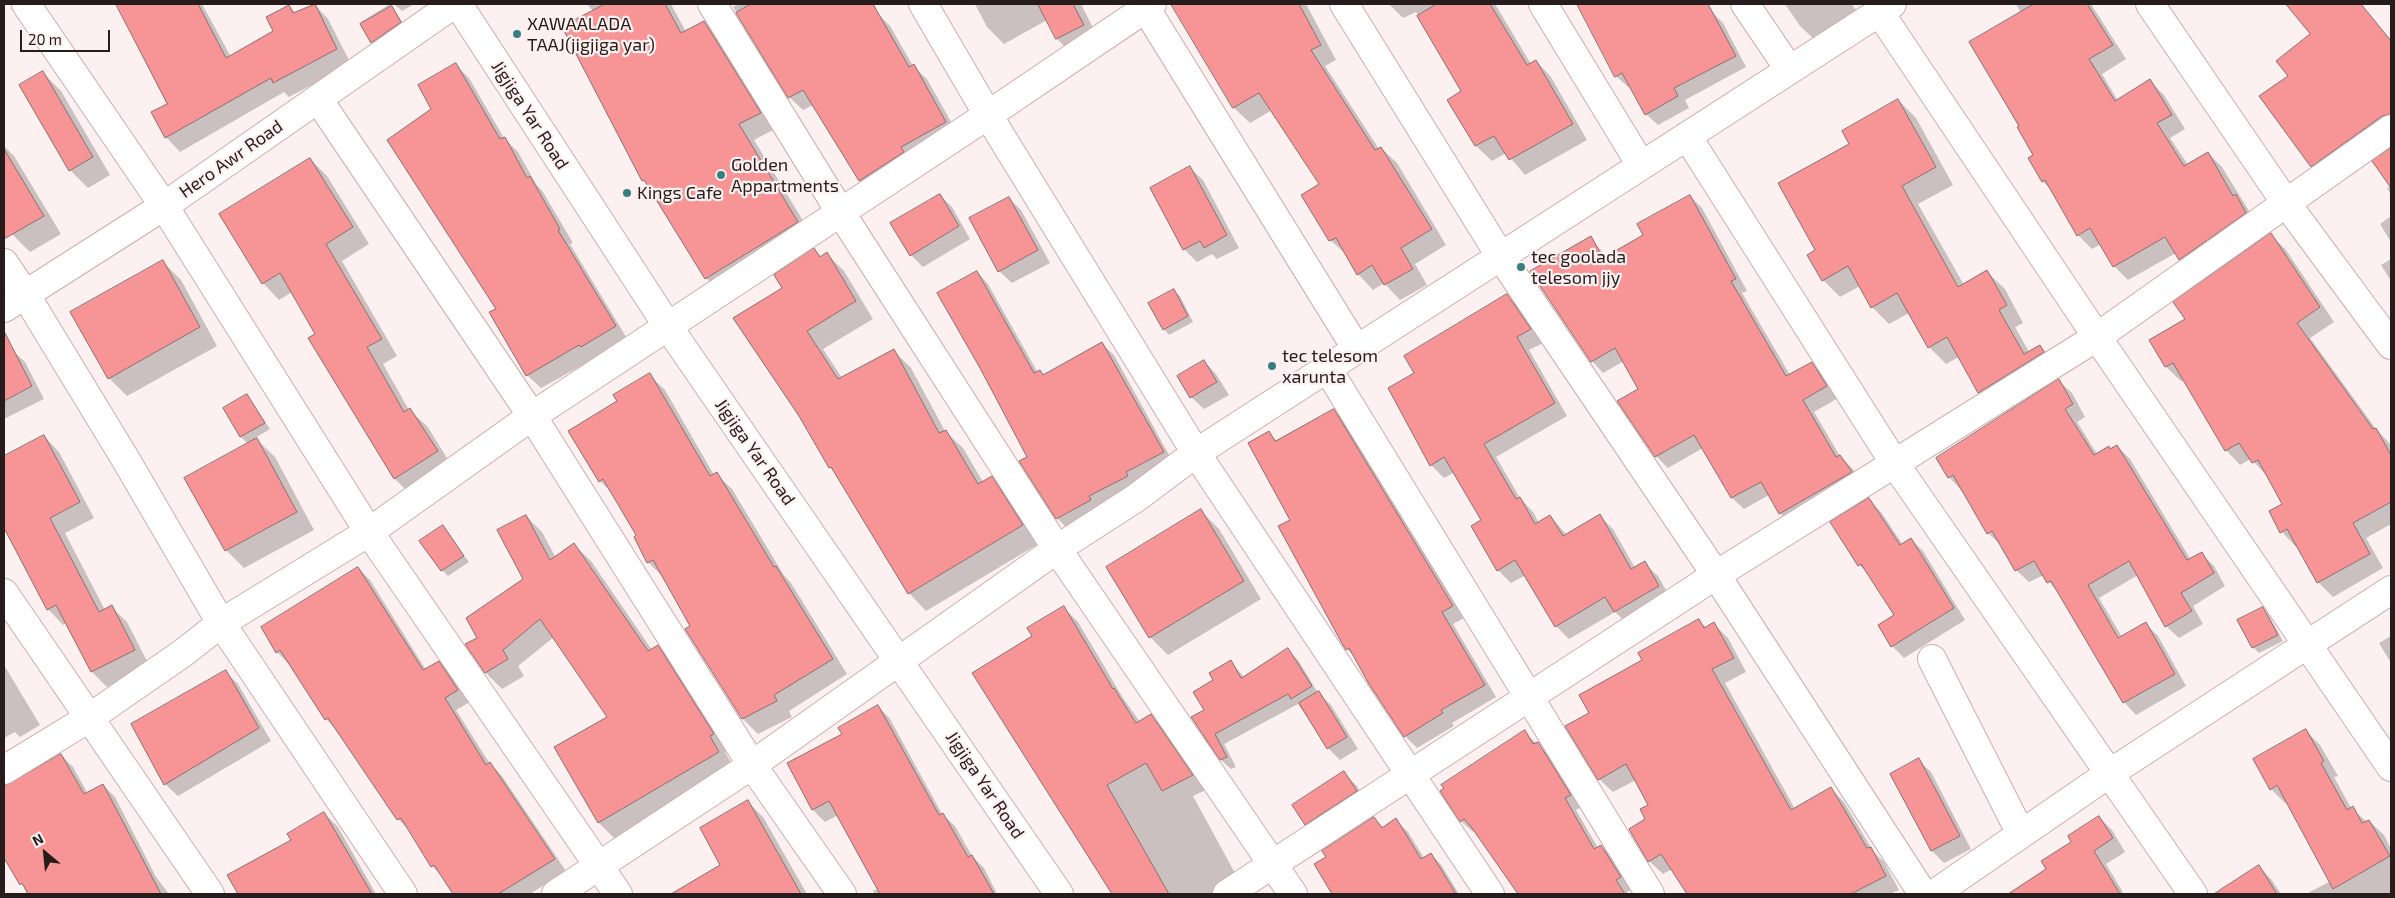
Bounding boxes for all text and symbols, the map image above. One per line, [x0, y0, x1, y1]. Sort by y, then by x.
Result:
place label: XAWAALADA TAAJ(jigjiga yar) [527, 13, 655, 56]
scale bar [22, 20, 112, 52]
marker: XAWAALADA TAAJ(jigjiga yar) [511, 28, 523, 40]
text: 20 m [28, 30, 62, 48]
street label: Jigjiga Yar Road [487, 57, 573, 173]
street label: Hero Awr Road [175, 115, 287, 203]
place label: Golden Appartments [731, 154, 839, 196]
marker: Golden Appartments [715, 169, 727, 181]
place label: Kings Cafe [637, 182, 722, 204]
marker: Kings Cafe [621, 187, 633, 199]
place label: tec goolada telesom jjy [1531, 246, 1626, 288]
marker: tec goolada telesom jjy [1515, 261, 1527, 273]
place label: tec telesom xarunta [1282, 345, 1378, 388]
marker: tec telesom xarunta [1266, 360, 1278, 372]
street label: Jigjiga Yar Road [710, 395, 800, 509]
street label: Jigjiga Yar Road [941, 727, 1029, 843]
north arrow [20, 828, 70, 878]
text: N [29, 829, 46, 849]

